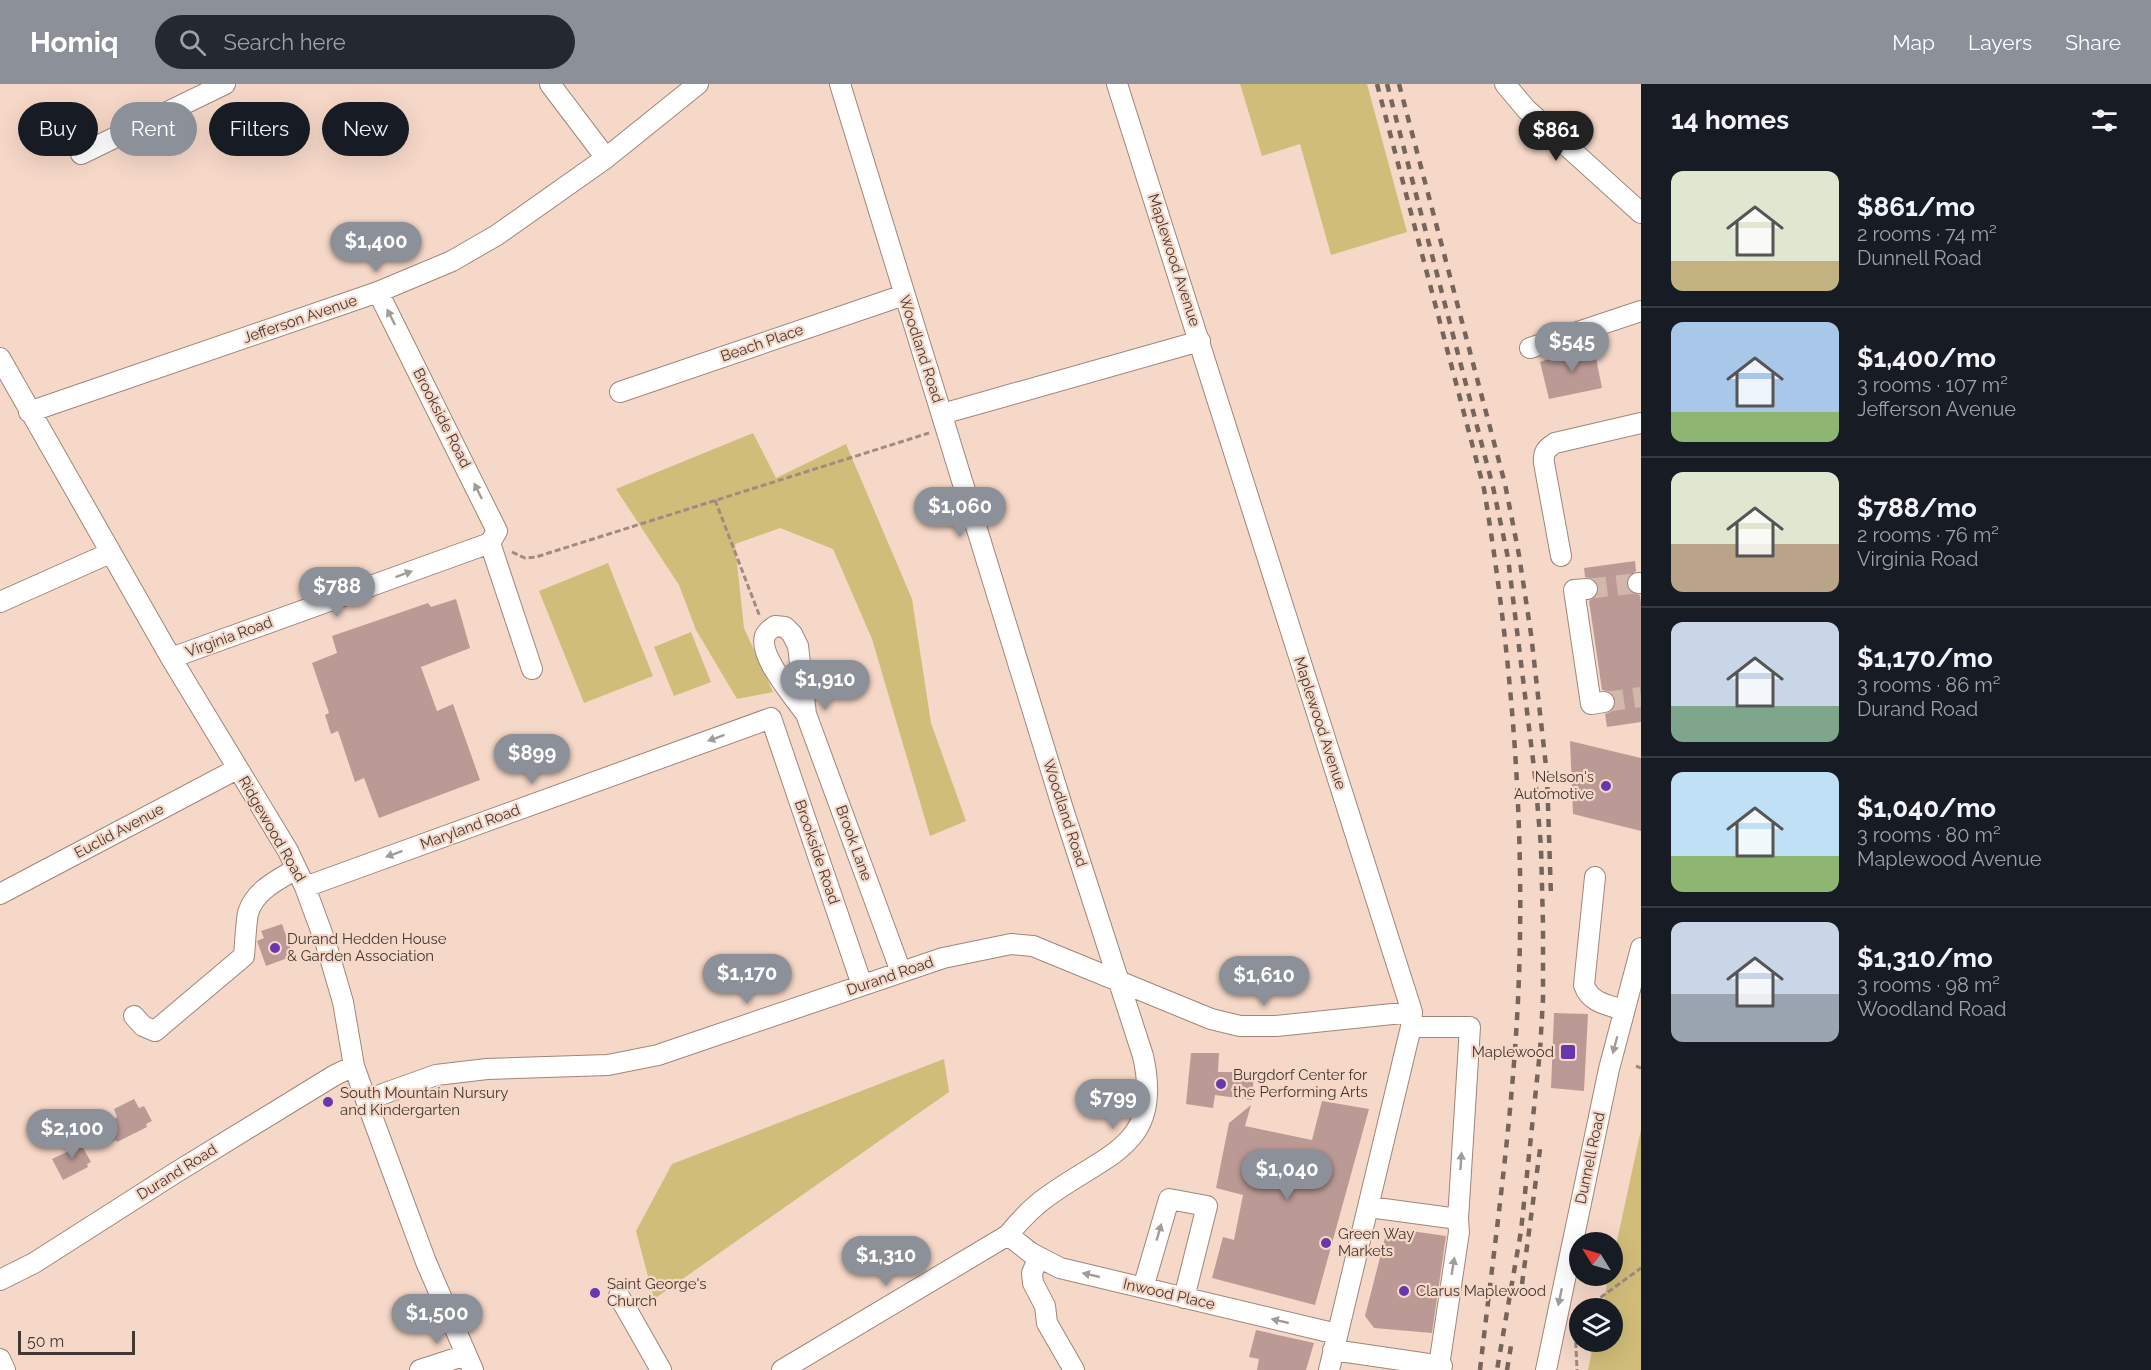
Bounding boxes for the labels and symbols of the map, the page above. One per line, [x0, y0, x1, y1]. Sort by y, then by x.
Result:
pin: $861 [1520, 111, 1592, 162]
street label: Maplewood Avenue [1144, 191, 1204, 329]
pin: $1,400 [327, 222, 425, 273]
street label: Jefferson Avenue [241, 291, 359, 347]
street label: Woodland Road [895, 293, 947, 405]
one-way arrow [386, 308, 396, 326]
street label: Beach Place [718, 320, 806, 366]
pin: $545 [1536, 322, 1608, 373]
street label: Brookside Road [409, 365, 475, 471]
one-way arrow [474, 483, 483, 500]
pin: $1,060 [911, 487, 1009, 538]
pin: $788 [301, 567, 373, 618]
one-way arrow [395, 569, 413, 579]
street label: Virginia Road [183, 613, 275, 661]
street label: Maplewood Avenue [1290, 654, 1350, 792]
pin: $1,910 [776, 660, 874, 711]
pin: $899 [496, 734, 568, 785]
one-way arrow [707, 734, 725, 744]
street label: Woodland Road [1039, 757, 1091, 869]
place label: Nelson's Automotive [1514, 768, 1594, 803]
street label: Ridgewood Road [234, 773, 310, 885]
marker: Nelson's Automotive [1599, 779, 1613, 793]
street label: Brookside Road [791, 797, 843, 907]
street label: Euclid Avenue [71, 800, 167, 862]
street label: Maryland Road [418, 801, 522, 853]
street label: Brook Lane [832, 803, 876, 883]
one-way arrow [385, 850, 403, 860]
place label: Durand Hedden House & Garden Association [287, 930, 447, 965]
marker: Durand Hedden House & Garden Association [268, 941, 282, 955]
street label: Durand Road [844, 953, 936, 999]
pin: $1,170 [698, 954, 796, 1005]
pin: $1,610 [1215, 956, 1313, 1007]
one-way arrow [1610, 1036, 1619, 1054]
place label: Maplewood [1472, 1043, 1554, 1061]
marker: Maplewood [1559, 1043, 1577, 1061]
place label: Burgdorf Center for the Performing Arts [1233, 1066, 1368, 1101]
marker: Burgdorf Center for the Performing Arts [1214, 1077, 1228, 1091]
pin: $799 [1077, 1079, 1149, 1130]
place label: South Mountain Nursury and Kindergarten [340, 1084, 508, 1119]
marker: South Mountain Nursury and Kindergarten [321, 1095, 335, 1109]
pin: $2,100 [23, 1109, 121, 1160]
street label: Dunnell Road [1571, 1110, 1609, 1206]
street label: Durand Road [134, 1140, 220, 1204]
pin: $1,040 [1238, 1150, 1336, 1201]
one-way arrow [1457, 1151, 1466, 1170]
one-way arrow [1155, 1223, 1164, 1241]
place label: Green Way Markets [1338, 1225, 1414, 1260]
north arrow [1569, 1232, 1623, 1286]
pin: $1,310 [837, 1236, 935, 1287]
marker: Green Way Markets [1319, 1236, 1333, 1250]
one-way arrow [1449, 1257, 1458, 1276]
one-way arrow [1082, 1270, 1100, 1280]
place label: Saint George's Church [607, 1275, 707, 1310]
street label: Inwood Place [1121, 1275, 1217, 1313]
place label: Clarus Maplewood [1416, 1282, 1546, 1300]
marker: Clarus Maplewood [1397, 1284, 1411, 1298]
marker: Saint George's Church [588, 1286, 602, 1300]
one-way arrow [1555, 1287, 1564, 1306]
pin: $1,500 [388, 1294, 486, 1345]
one-way arrow [1271, 1315, 1290, 1325]
scale bar [18, 1328, 135, 1356]

